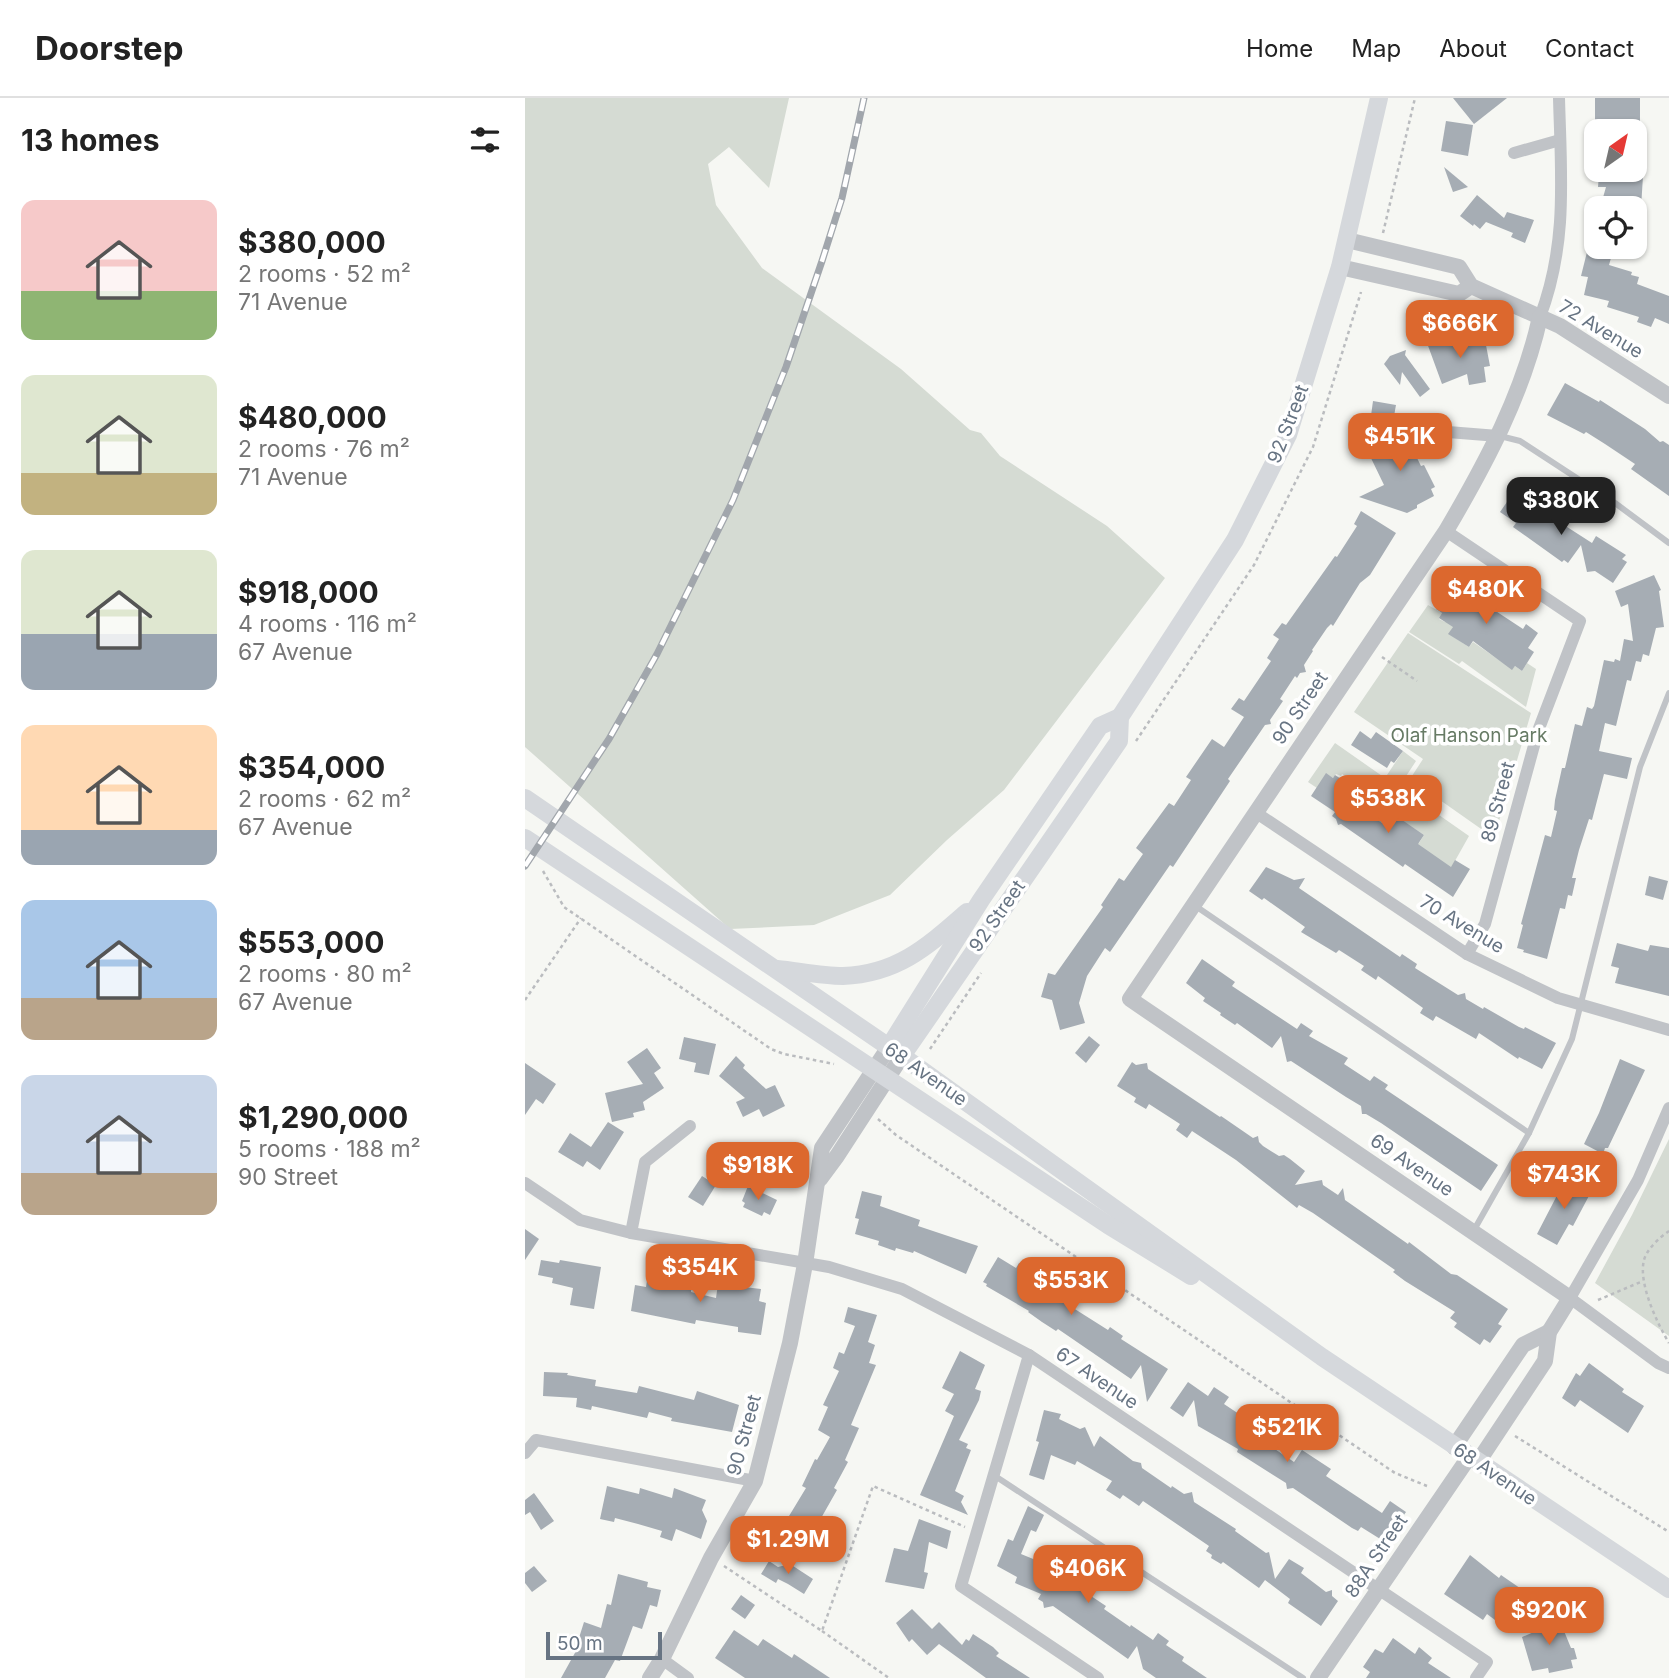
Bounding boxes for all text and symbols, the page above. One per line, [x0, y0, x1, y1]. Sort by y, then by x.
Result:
text: Doorstep [35, 28, 183, 68]
text: Home [1246, 34, 1313, 63]
text: Map [1351, 34, 1401, 63]
text: About [1439, 34, 1507, 63]
text: Contact [1545, 34, 1634, 63]
north arrow [1584, 119, 1647, 182]
map controls [1584, 119, 1647, 259]
icon: filters [466, 121, 504, 159]
text: 13 homes [21, 122, 160, 158]
button: locate [1584, 196, 1647, 259]
text: $380,000 [238, 224, 386, 260]
icon: home [77, 228, 161, 312]
text: 2 rooms · 52 m² [238, 260, 411, 288]
text: 71 Avenue [238, 288, 348, 316]
street label: 72 Avenue [1555, 295, 1647, 363]
pin: $666K [1411, 300, 1509, 360]
text: $666K [1422, 309, 1498, 337]
street label: 92 Street [1263, 381, 1313, 467]
text: $480,000 [238, 399, 387, 435]
icon: home [77, 403, 161, 487]
pin: $451K [1351, 414, 1449, 473]
text: $451K [1364, 422, 1436, 450]
text: 2 rooms · 76 m² [238, 435, 410, 463]
text: 71 Avenue [238, 463, 348, 491]
pin: $380K [1512, 478, 1610, 537]
text: $380K [1523, 486, 1599, 514]
pin: $480K [1437, 566, 1535, 626]
text: $918,000 [238, 574, 379, 610]
text: $480K [1447, 575, 1525, 603]
icon: home [77, 578, 161, 662]
text: 4 rooms · 116 m² [238, 610, 417, 638]
text: 67 Avenue [238, 638, 353, 666]
street label: 90 Street [1267, 667, 1333, 749]
park label: Olaf Hanson Park [1391, 724, 1548, 747]
text: $354,000 [238, 749, 385, 785]
icon: home [77, 753, 161, 837]
street label: 89 Street [1476, 759, 1520, 845]
pin: $538K [1339, 776, 1437, 835]
text: $538K [1350, 784, 1426, 812]
text: 2 rooms · 62 m² [238, 785, 411, 813]
text: 67 Avenue [238, 813, 353, 841]
street label: 92 Street [964, 876, 1030, 956]
street label: 70 Avenue [1416, 890, 1508, 958]
text: $553,000 [238, 924, 385, 960]
icon: home [77, 928, 161, 1012]
text: 2 rooms · 80 m² [238, 960, 412, 988]
text: 67 Avenue [238, 988, 353, 1016]
street label: 68 Avenue [880, 1037, 972, 1111]
text: $1,290,000 [238, 1099, 408, 1135]
icon: home [77, 1103, 161, 1187]
street label: 69 Avenue [1366, 1129, 1458, 1201]
text: 5 rooms · 188 m² [238, 1135, 421, 1163]
pin: $918K [709, 1142, 807, 1202]
text: $918K [722, 1151, 794, 1179]
pin: $743K [1515, 1152, 1613, 1211]
text: $743K [1527, 1160, 1601, 1188]
text: 90 Street [238, 1163, 338, 1191]
pin: $354K [651, 1244, 749, 1304]
text: $354K [662, 1253, 738, 1281]
pin: $553K [1022, 1258, 1120, 1317]
text: $553K [1033, 1266, 1109, 1294]
street label: 67 Avenue [1051, 1342, 1143, 1414]
street label: 90 Street [722, 1392, 766, 1478]
pin: $521K [1238, 1404, 1336, 1464]
text: $521K [1252, 1413, 1322, 1441]
street label: 68 Avenue [1449, 1438, 1541, 1510]
street label: 88A Street [1340, 1510, 1412, 1602]
pin: $1.29M [731, 1516, 845, 1576]
text: $1.29M [746, 1525, 830, 1553]
pin: $406K [1039, 1546, 1137, 1605]
text: $406K [1049, 1554, 1127, 1582]
pin: $920K [1500, 1588, 1598, 1647]
text: $920K [1511, 1596, 1587, 1624]
scale bar [546, 1629, 661, 1661]
text: 50 m [557, 1632, 603, 1655]

